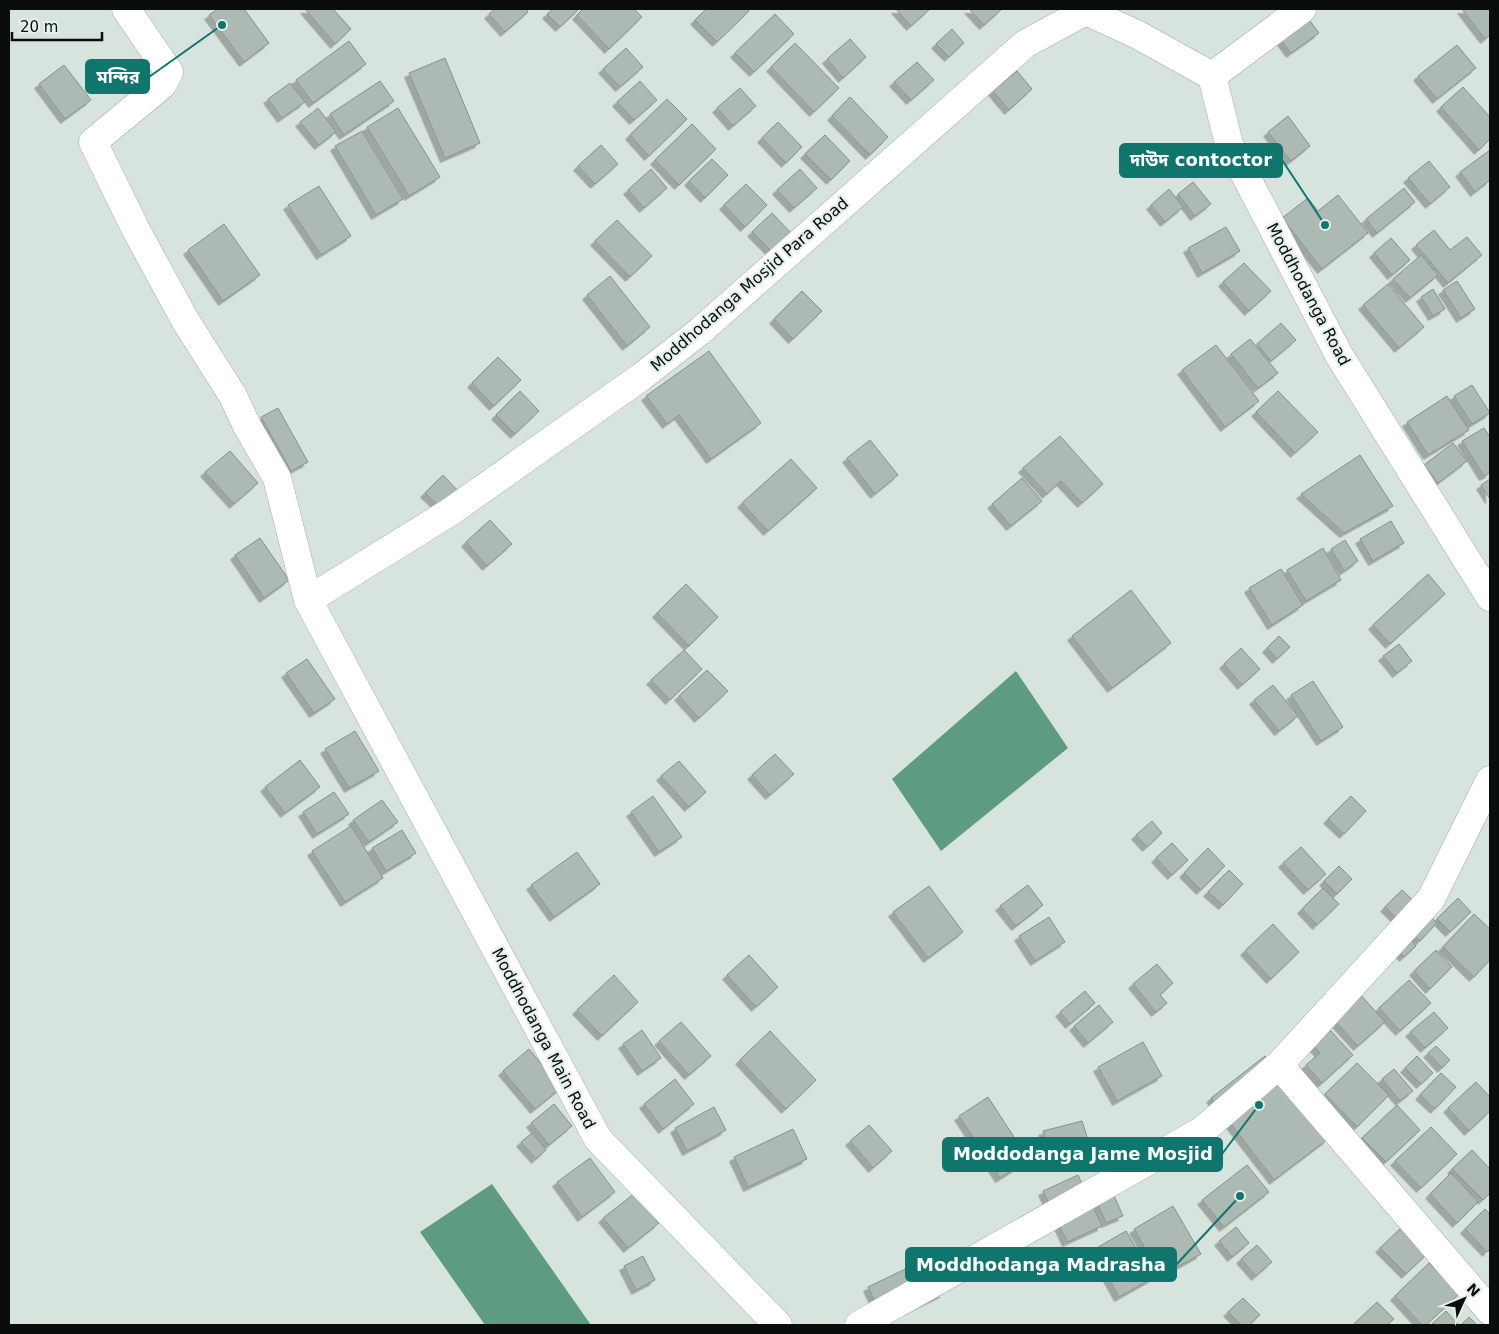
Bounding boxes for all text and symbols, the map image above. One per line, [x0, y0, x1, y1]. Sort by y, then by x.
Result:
scale bar [12, 10, 102, 42]
text: 20 m [20, 18, 58, 36]
callout: মন্দির [86, 60, 149, 93]
text: মন্দির [96, 66, 141, 87]
callout: দাউদ contoctor [1120, 144, 1282, 177]
text: দাউদ contoctor [1129, 149, 1272, 170]
street label: Moddhodanga Mosjid Para Road [647, 193, 852, 375]
street label: Moddhodanga Road [1263, 220, 1354, 369]
street label: Moddhodanga Main Road [488, 944, 599, 1132]
callout: Moddodanga Jame Mosjid [943, 1138, 1222, 1171]
text: Moddodanga Jame Mosjid [953, 1143, 1213, 1164]
callout: Moddhodanga Madrasha [906, 1248, 1176, 1281]
text: Moddhodanga Madrasha [916, 1254, 1166, 1275]
north arrow [1439, 1274, 1489, 1324]
text: N [1464, 1280, 1483, 1300]

